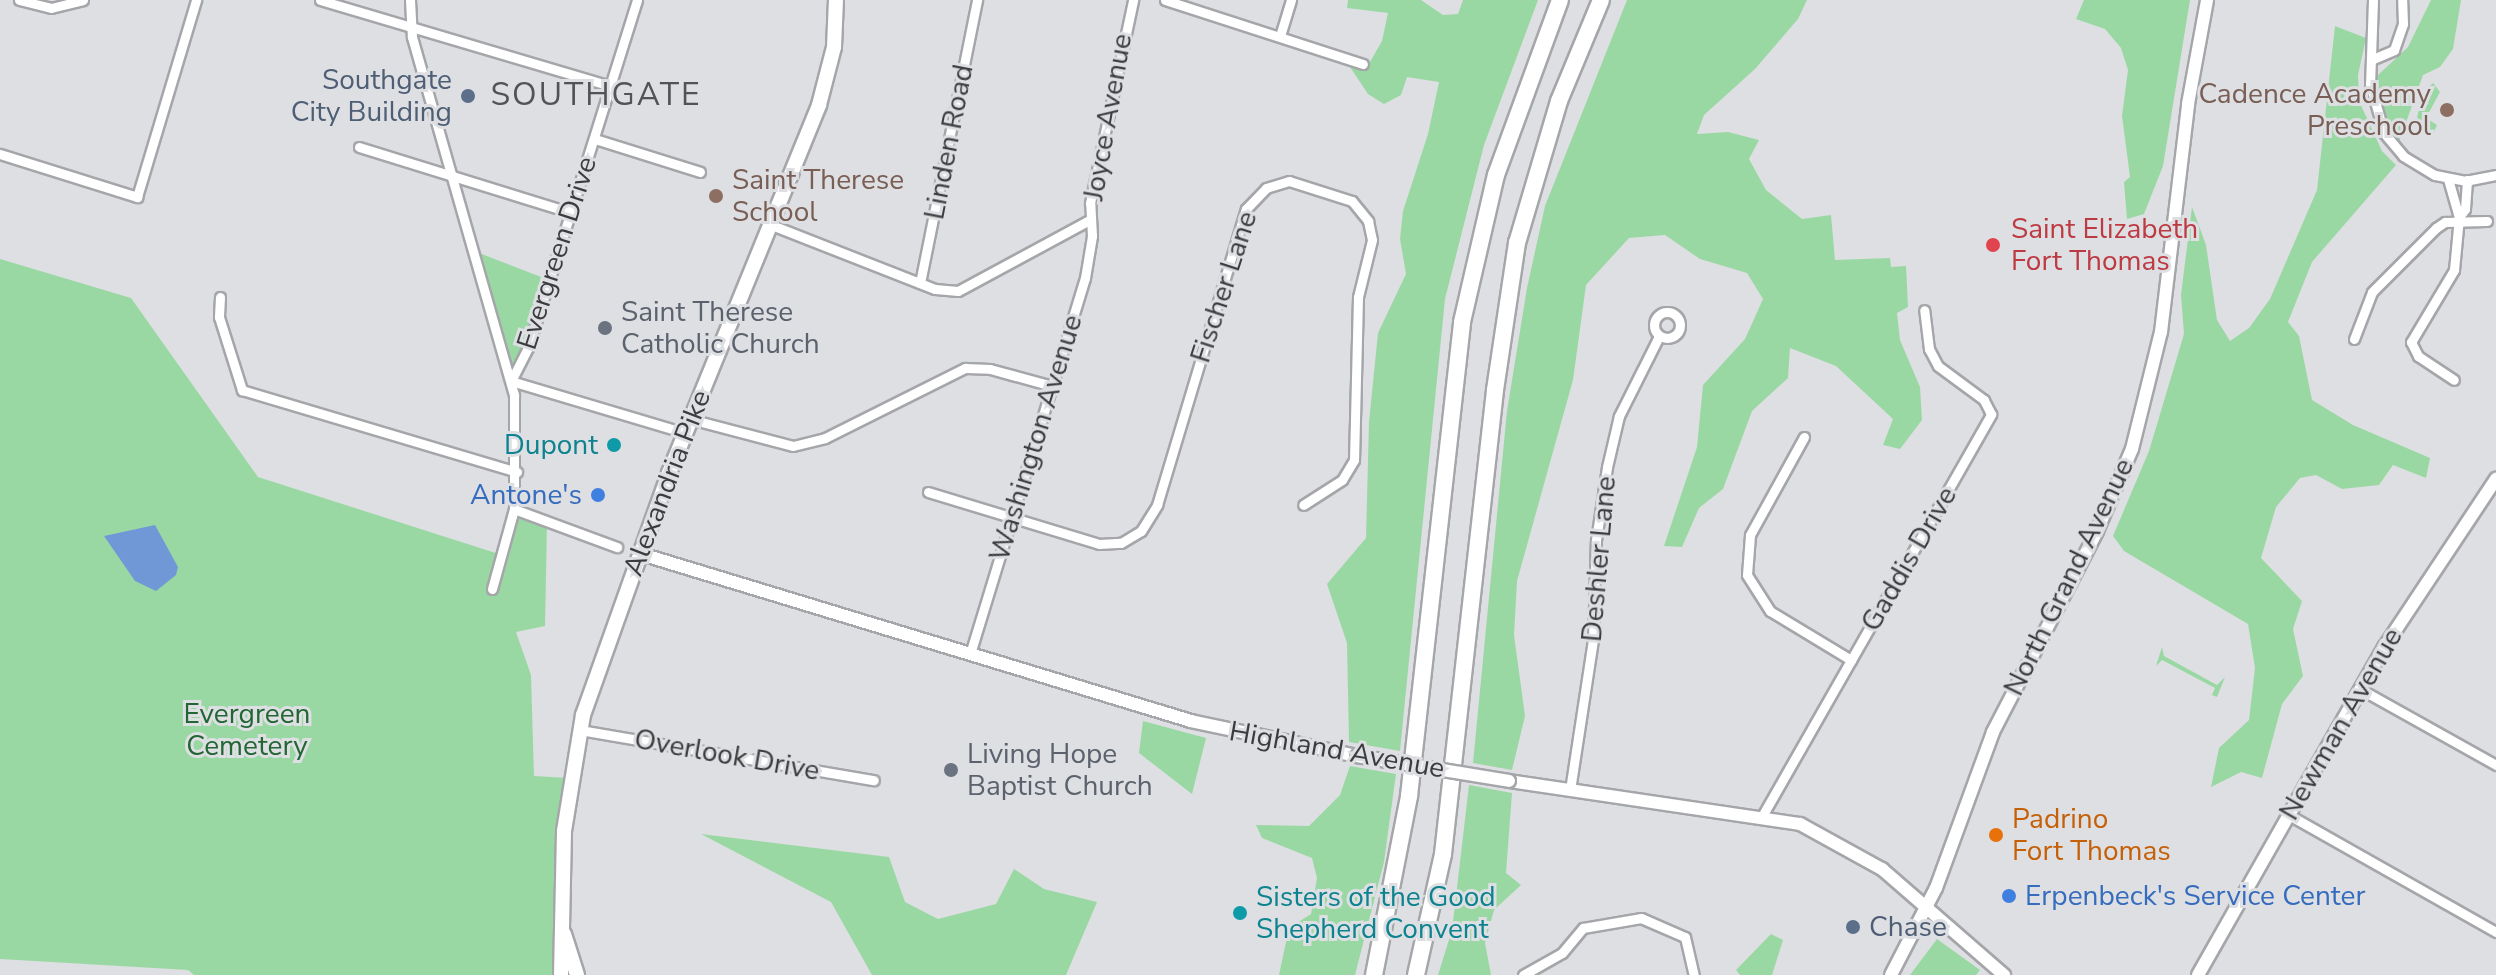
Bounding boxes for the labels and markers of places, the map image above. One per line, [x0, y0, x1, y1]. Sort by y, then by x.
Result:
place label: Southgate City Building [291, 63, 452, 129]
place label: Cadence Academy Preschool [2198, 77, 2431, 143]
marker: Southgate City Building [459, 87, 477, 105]
marker: Cadence Academy Preschool [2438, 101, 2456, 119]
place label: Saint Therese School [732, 163, 904, 229]
marker: Saint Therese School [707, 187, 725, 205]
place label: Saint Elizabeth Fort Thomas [2011, 212, 2198, 278]
marker: Saint Elizabeth Fort Thomas [1982, 234, 2004, 256]
place label: Saint Therese Catholic Church [621, 295, 820, 361]
marker: Saint Therese Catholic Church [596, 319, 614, 337]
place label: Dupont [504, 428, 598, 462]
marker: Dupont [605, 436, 623, 454]
place label: Antone's [470, 478, 582, 512]
marker: Antone's [589, 486, 607, 504]
place label: Living Hope Baptist Church [967, 737, 1153, 803]
marker: Living Hope Baptist Church [942, 761, 960, 779]
place label: Padrino Fort Thomas [2012, 802, 2171, 868]
marker: Padrino Fort Thomas [1987, 826, 2005, 844]
place label: Erpenbeck's Service Center [2025, 879, 2365, 913]
place label: Sisters of the Good Shepherd Convent [1256, 880, 1496, 946]
marker: Erpenbeck's Service Center [2000, 887, 2018, 905]
marker: Sisters of the Good Shepherd Convent [1231, 904, 1249, 922]
place label: Chase [1869, 910, 1947, 944]
marker: Chase [1844, 918, 1862, 936]

